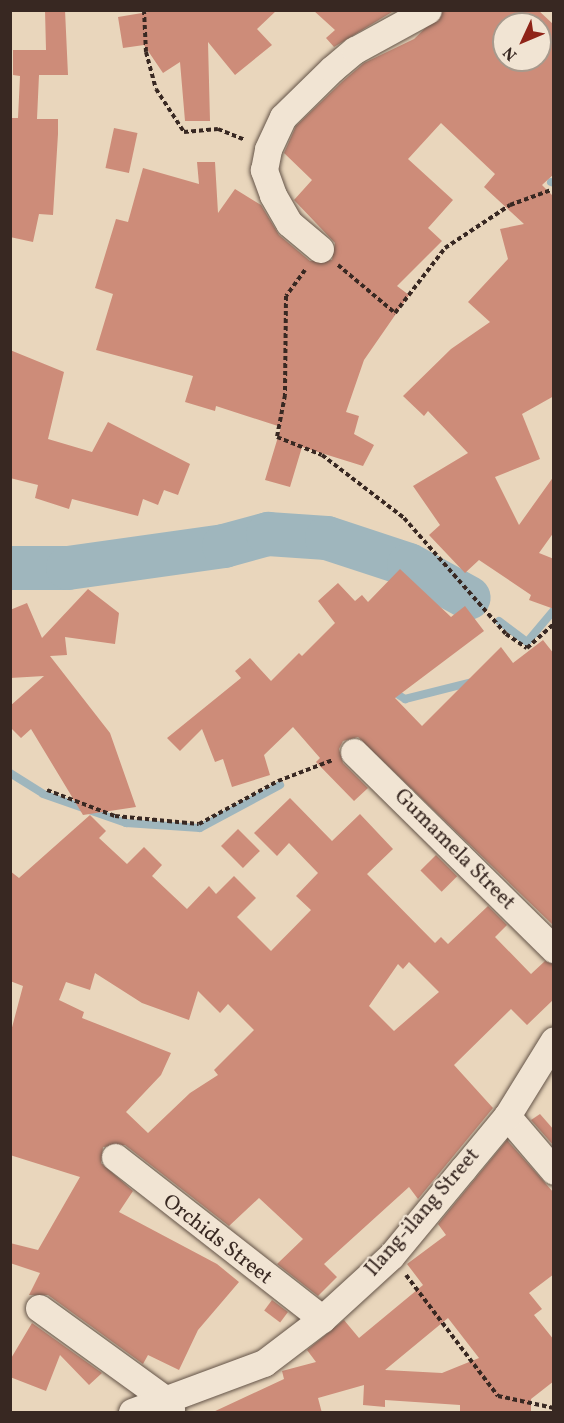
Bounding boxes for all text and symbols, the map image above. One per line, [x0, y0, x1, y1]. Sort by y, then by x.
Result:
north arrow [492, 12, 552, 72]
text: N [499, 41, 522, 65]
street label: Gumamela Street [388, 784, 520, 916]
street label: Ilang-ilang Street [360, 1144, 486, 1282]
street label: Orchids Street [157, 1189, 277, 1291]

